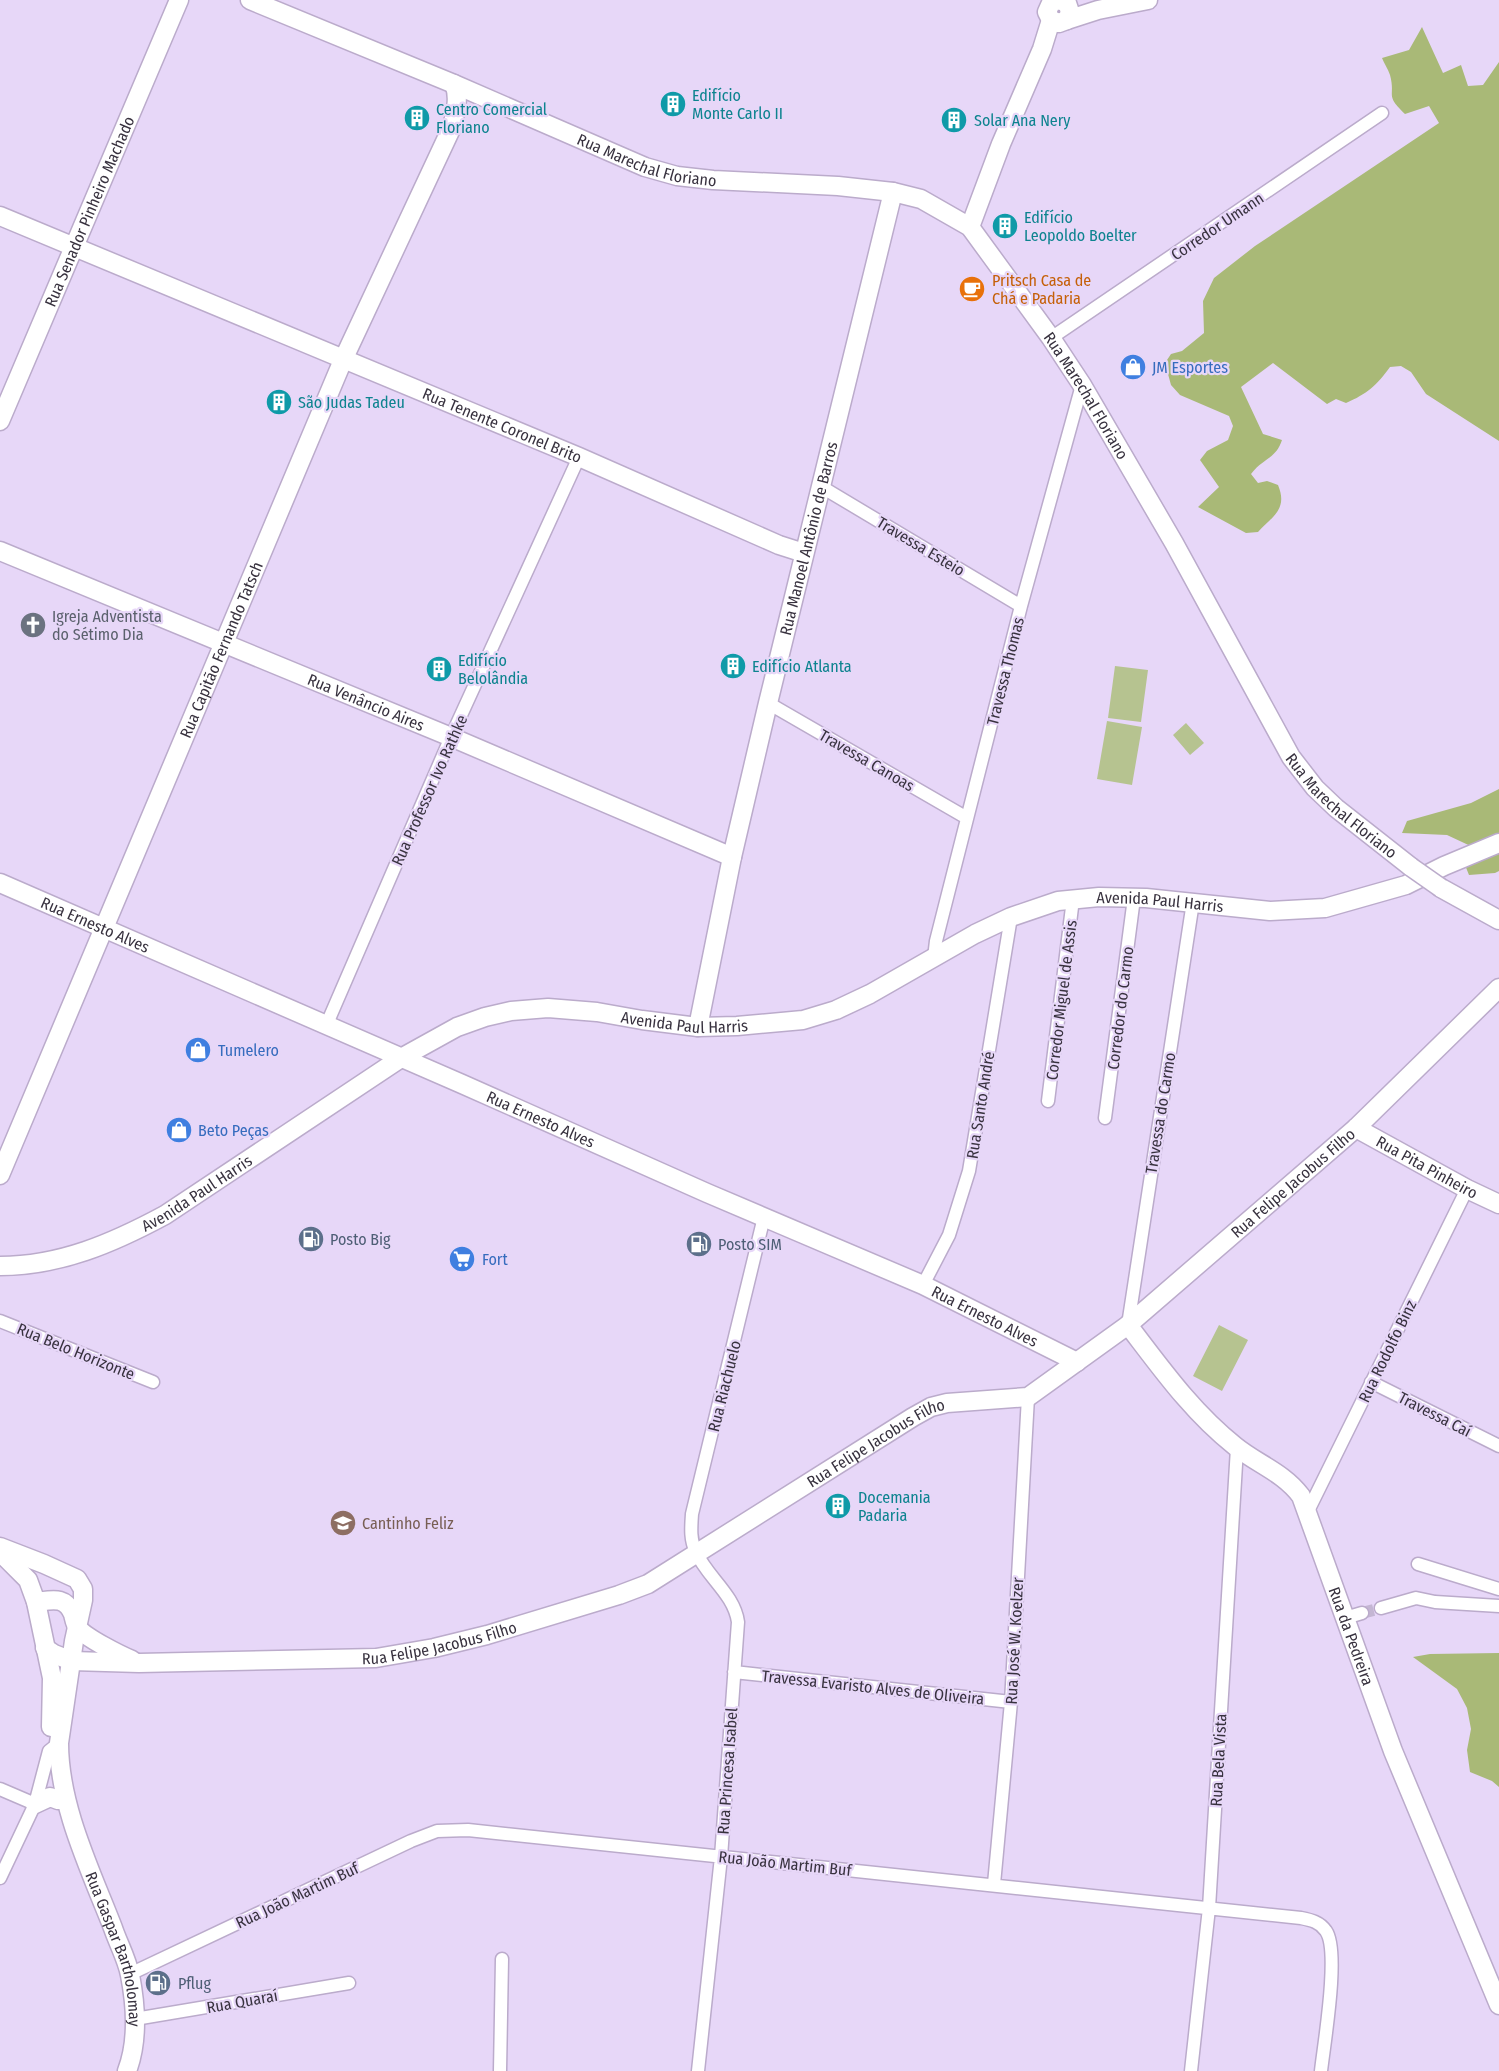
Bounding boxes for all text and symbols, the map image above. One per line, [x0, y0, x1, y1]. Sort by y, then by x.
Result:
place label: Edifício Monte Carlo II [692, 86, 783, 123]
building icon: Edifício Monte Carlo II [658, 89, 688, 119]
place label: Centro Comercial Floriano [436, 100, 547, 137]
building icon: Centro Comercial Floriano [402, 103, 432, 133]
building icon: Solar Ana Nery [939, 105, 969, 135]
place label: Solar Ana Nery [974, 111, 1071, 130]
street label: Rua Senador Pinheiro Machado [41, 113, 139, 309]
street label: Rua Marechal Floriano [574, 130, 718, 190]
street label: Corredor Umann [1167, 188, 1267, 264]
place label: Edifício Leopoldo Boelter [1024, 208, 1137, 245]
building icon: Edifício Leopoldo Boelter [990, 211, 1020, 241]
place label: Pritsch Casa de Chá e Padaria [992, 271, 1091, 308]
cafe icon: Pritsch Casa de Chá e Padaria [957, 274, 987, 304]
street label: Rua Marechal Floriano [1040, 328, 1132, 463]
shop icon: JM Esportes [1118, 352, 1148, 382]
place label: JM Esportes [1152, 358, 1228, 377]
street label: Rua Tenente Coronel Brito [420, 384, 584, 467]
building icon: São Judas Tadeu [264, 387, 294, 417]
place label: São Judas Tadeu [298, 393, 405, 412]
street label: Rua Manoel Antônio de Barros [776, 440, 842, 637]
street label: Travessa Esteio [873, 513, 968, 580]
street label: Rua Capitão Fernando Tatsch [176, 559, 267, 741]
place label: Igreja Adventista do Sétimo Dia [52, 607, 162, 644]
church icon: Igreja Adventista do Sétimo Dia [18, 610, 48, 640]
street label: Travessa Thomas [983, 615, 1028, 727]
place label: Edifício Belolândia [458, 651, 528, 688]
building icon: Edifício Atlanta [718, 651, 748, 681]
building icon: Edifício Belolândia [424, 654, 454, 684]
place label: Edifício Atlanta [752, 657, 852, 676]
street label: Rua Venâncio Aires [305, 670, 427, 735]
street label: Rua Professor Ivo Rathke [388, 712, 471, 868]
street label: Travessa Canoas [816, 726, 918, 795]
street label: Rua Marechal Floriano [1282, 750, 1401, 862]
street label: Avenida Paul Harris [1096, 888, 1225, 916]
street label: Rua Ernesto Alves [38, 893, 152, 957]
street label: Corredor Miguel de Assis [1042, 919, 1081, 1081]
street label: Corredor do Carmo [1104, 945, 1137, 1071]
street label: Avenida Paul Harris [619, 1007, 749, 1037]
shop icon: Tumelero [183, 1035, 213, 1065]
place label: Tumelero [218, 1041, 279, 1060]
street label: Rua Santo André [963, 1050, 998, 1160]
street label: Travessa do Carmo [1142, 1051, 1179, 1175]
street label: Rua Ernesto Alves [484, 1087, 598, 1152]
shop icon: Beto Peças [164, 1115, 194, 1145]
place label: Beto Peças [198, 1121, 269, 1140]
street label: Rua Felipe Jacobus Filho [1227, 1124, 1359, 1242]
street label: Rua Pita Pinheiro [1373, 1132, 1480, 1203]
street label: Avenida Paul Harris [138, 1151, 256, 1236]
fuel station icon: Posto Big [296, 1224, 326, 1254]
fuel station icon: Posto SIM [684, 1229, 714, 1259]
place label: Posto Big [330, 1230, 391, 1249]
place label: Posto SIM [718, 1235, 782, 1254]
supermarket icon: Fort [447, 1244, 477, 1274]
place label: Fort [482, 1250, 508, 1269]
street label: Rua Ernesto Alves [928, 1282, 1041, 1351]
street label: Rua Rodolfo Binz [1355, 1297, 1420, 1405]
street label: Rua Belo Horizonte [14, 1319, 138, 1384]
street label: Rua Riachuelo [704, 1339, 745, 1434]
street label: Travessa Caí [1395, 1388, 1474, 1441]
street label: Rua Felipe Jacobus Filho [804, 1395, 947, 1491]
place label: Docemania Padaria [858, 1488, 931, 1525]
building icon: Docemania Padaria [823, 1491, 853, 1521]
school or university icon: Cantinho Feliz [328, 1508, 358, 1538]
place label: Cantinho Feliz [362, 1514, 453, 1533]
street label: Rua José W. Koelzer [1002, 1577, 1027, 1705]
street label: Rua da Pedreira [1325, 1584, 1378, 1688]
street label: Rua Felipe Jacobus Filho [362, 1618, 519, 1668]
street label: Travessa Evaristo Alves de Oliveira [761, 1666, 985, 1709]
street label: Rua Princesa Isabel [714, 1707, 741, 1835]
street label: Rua Bela Vista [1207, 1713, 1230, 1807]
street label: Rua João Martim Buf [718, 1847, 853, 1880]
street label: Rua João Martim Buf [233, 1858, 363, 1932]
street label: Rua Gaspar Bartholomay [81, 1869, 144, 2027]
fuel station icon: Pflug [143, 1968, 173, 1998]
place label: Pflug [178, 1974, 211, 1993]
street label: Rua Quaraí [205, 1986, 279, 2017]

